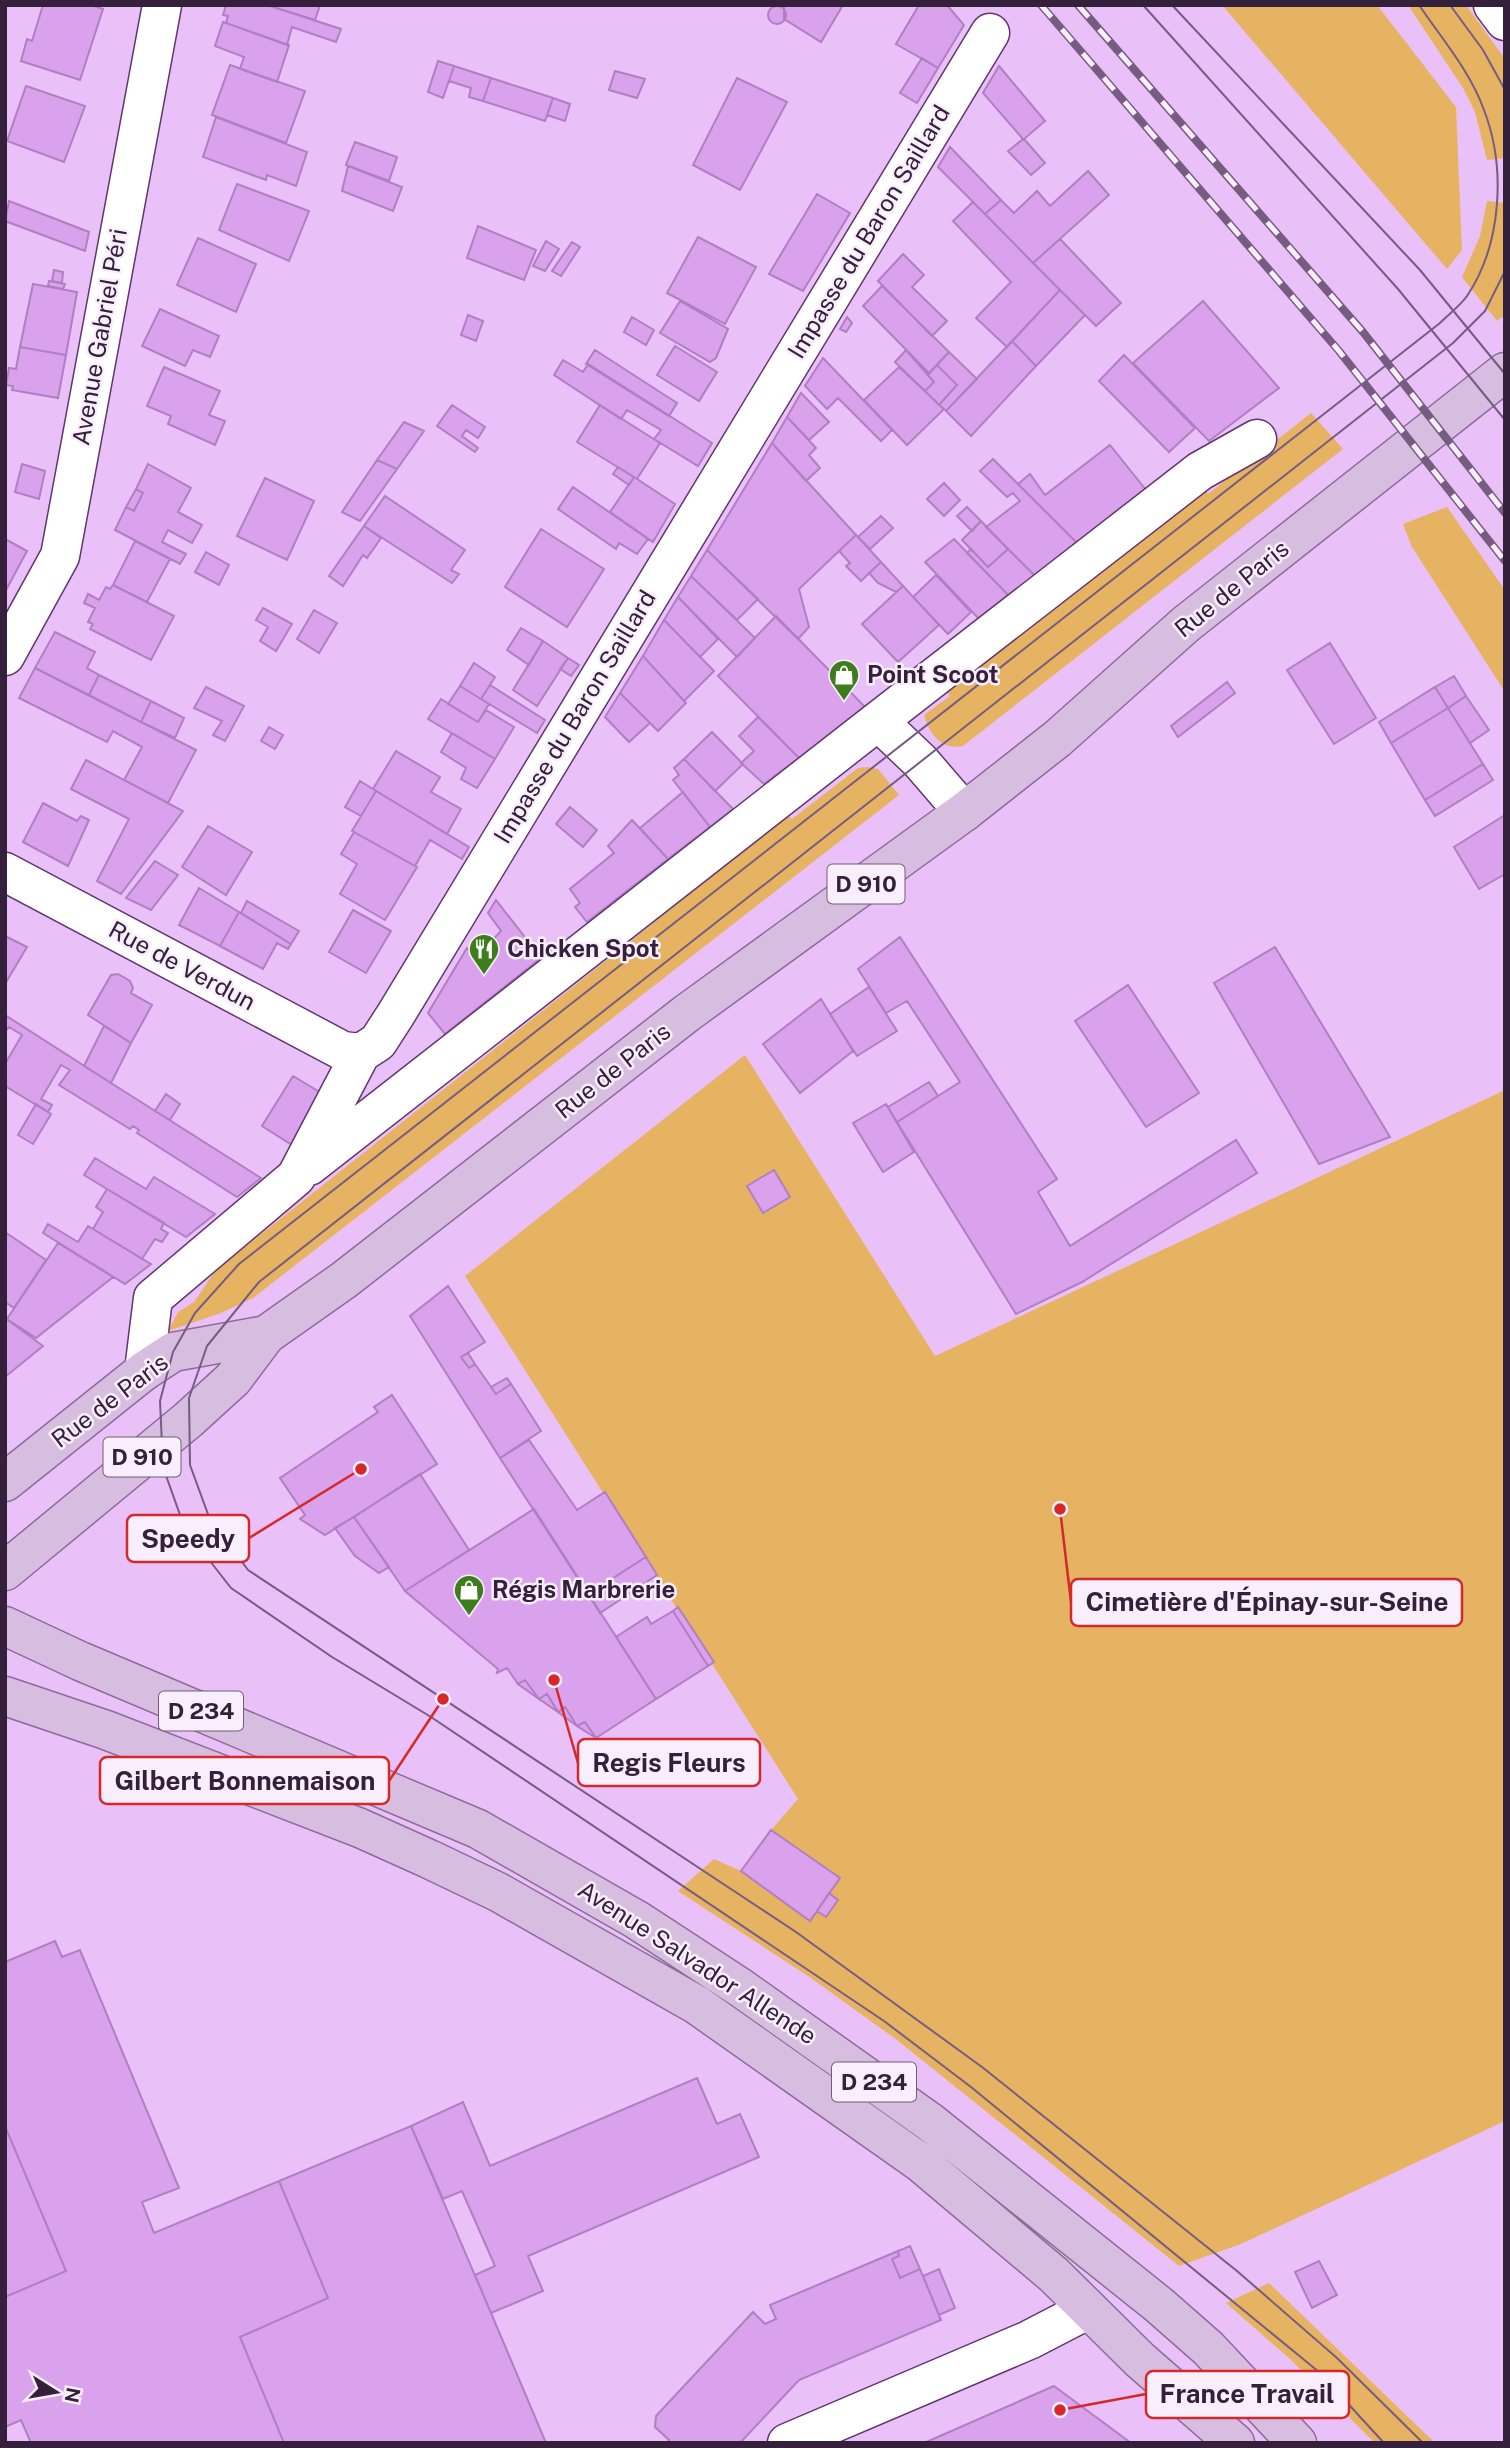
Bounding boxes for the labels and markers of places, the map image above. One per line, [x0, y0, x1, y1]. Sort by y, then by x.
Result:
shop icon: Point Scoot [827, 658, 861, 702]
place label: Point Scoot [867, 660, 999, 688]
restaurant icon: Chicken Spot [467, 932, 501, 976]
place label: Chicken Spot [507, 934, 659, 962]
callout: Speedy [127, 1515, 249, 1562]
shop icon: Régis Marbrerie [452, 1573, 486, 1617]
place label: Régis Marbrerie [492, 1575, 675, 1603]
callout: Cimetière d'Épinay-sur-Seine [1071, 1579, 1462, 1626]
callout: Regis Fleurs [578, 1739, 760, 1786]
callout: Gilbert Bonnemaison [100, 1757, 389, 1804]
callout: France Travail [1146, 2371, 1349, 2418]

